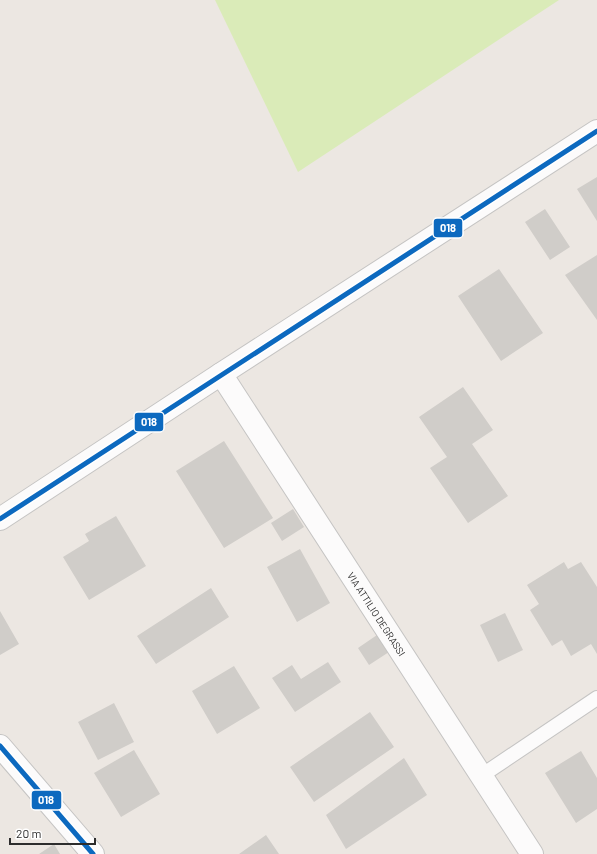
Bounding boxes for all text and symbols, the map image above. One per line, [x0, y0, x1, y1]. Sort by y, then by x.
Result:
line badge: 018 [433, 218, 463, 238]
text: 018 [440, 221, 456, 234]
line badge: 018 [134, 412, 164, 432]
text: 018 [141, 415, 157, 428]
street label: VIA ATTILIO DEGRASSI [345, 570, 408, 658]
line badge: 018 [31, 790, 62, 810]
text: 018 [38, 793, 54, 806]
scale bar [10, 820, 95, 846]
text: 20 m [16, 826, 42, 840]

